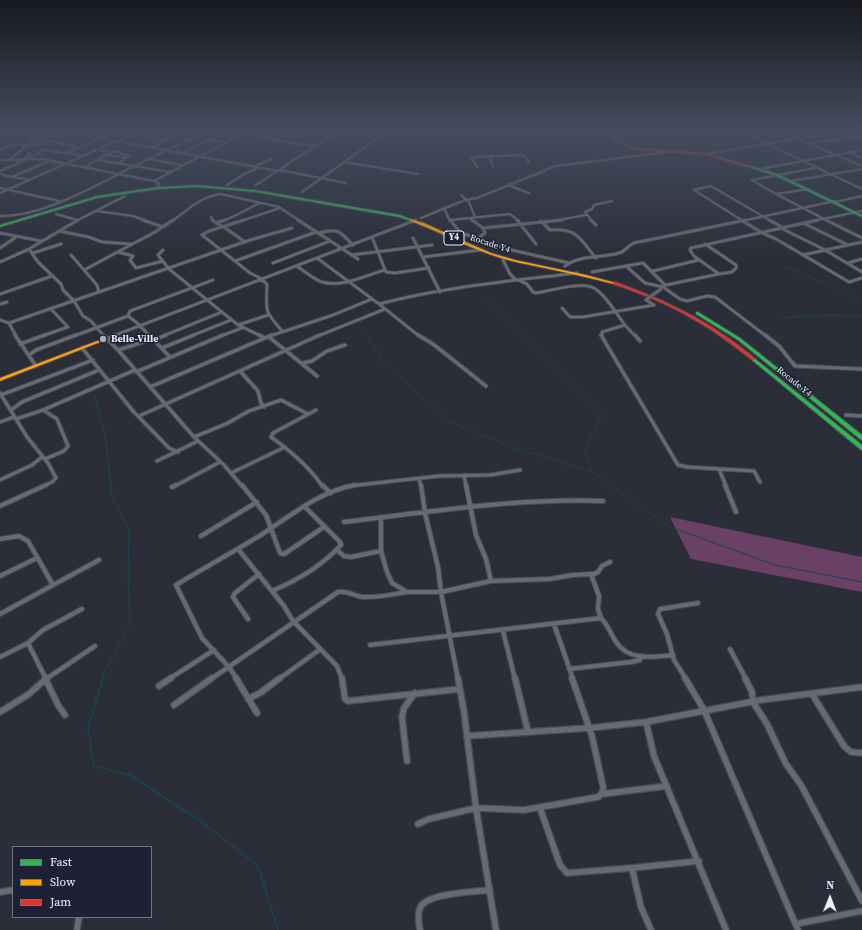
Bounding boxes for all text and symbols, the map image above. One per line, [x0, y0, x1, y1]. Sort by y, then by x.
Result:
road number: Y4 [444, 231, 464, 245]
street label: Rocade Y4 [469, 232, 511, 256]
place label: Belle-Ville [111, 333, 158, 345]
marker: Belle-Ville [98, 334, 108, 344]
street label: Rocade Y4 [774, 365, 814, 399]
legend [12, 846, 152, 918]
text: Fast [50, 854, 72, 870]
text: Slow [50, 874, 75, 890]
north arrow [810, 878, 850, 918]
text: N [826, 878, 834, 893]
text: Jam [50, 894, 71, 910]

